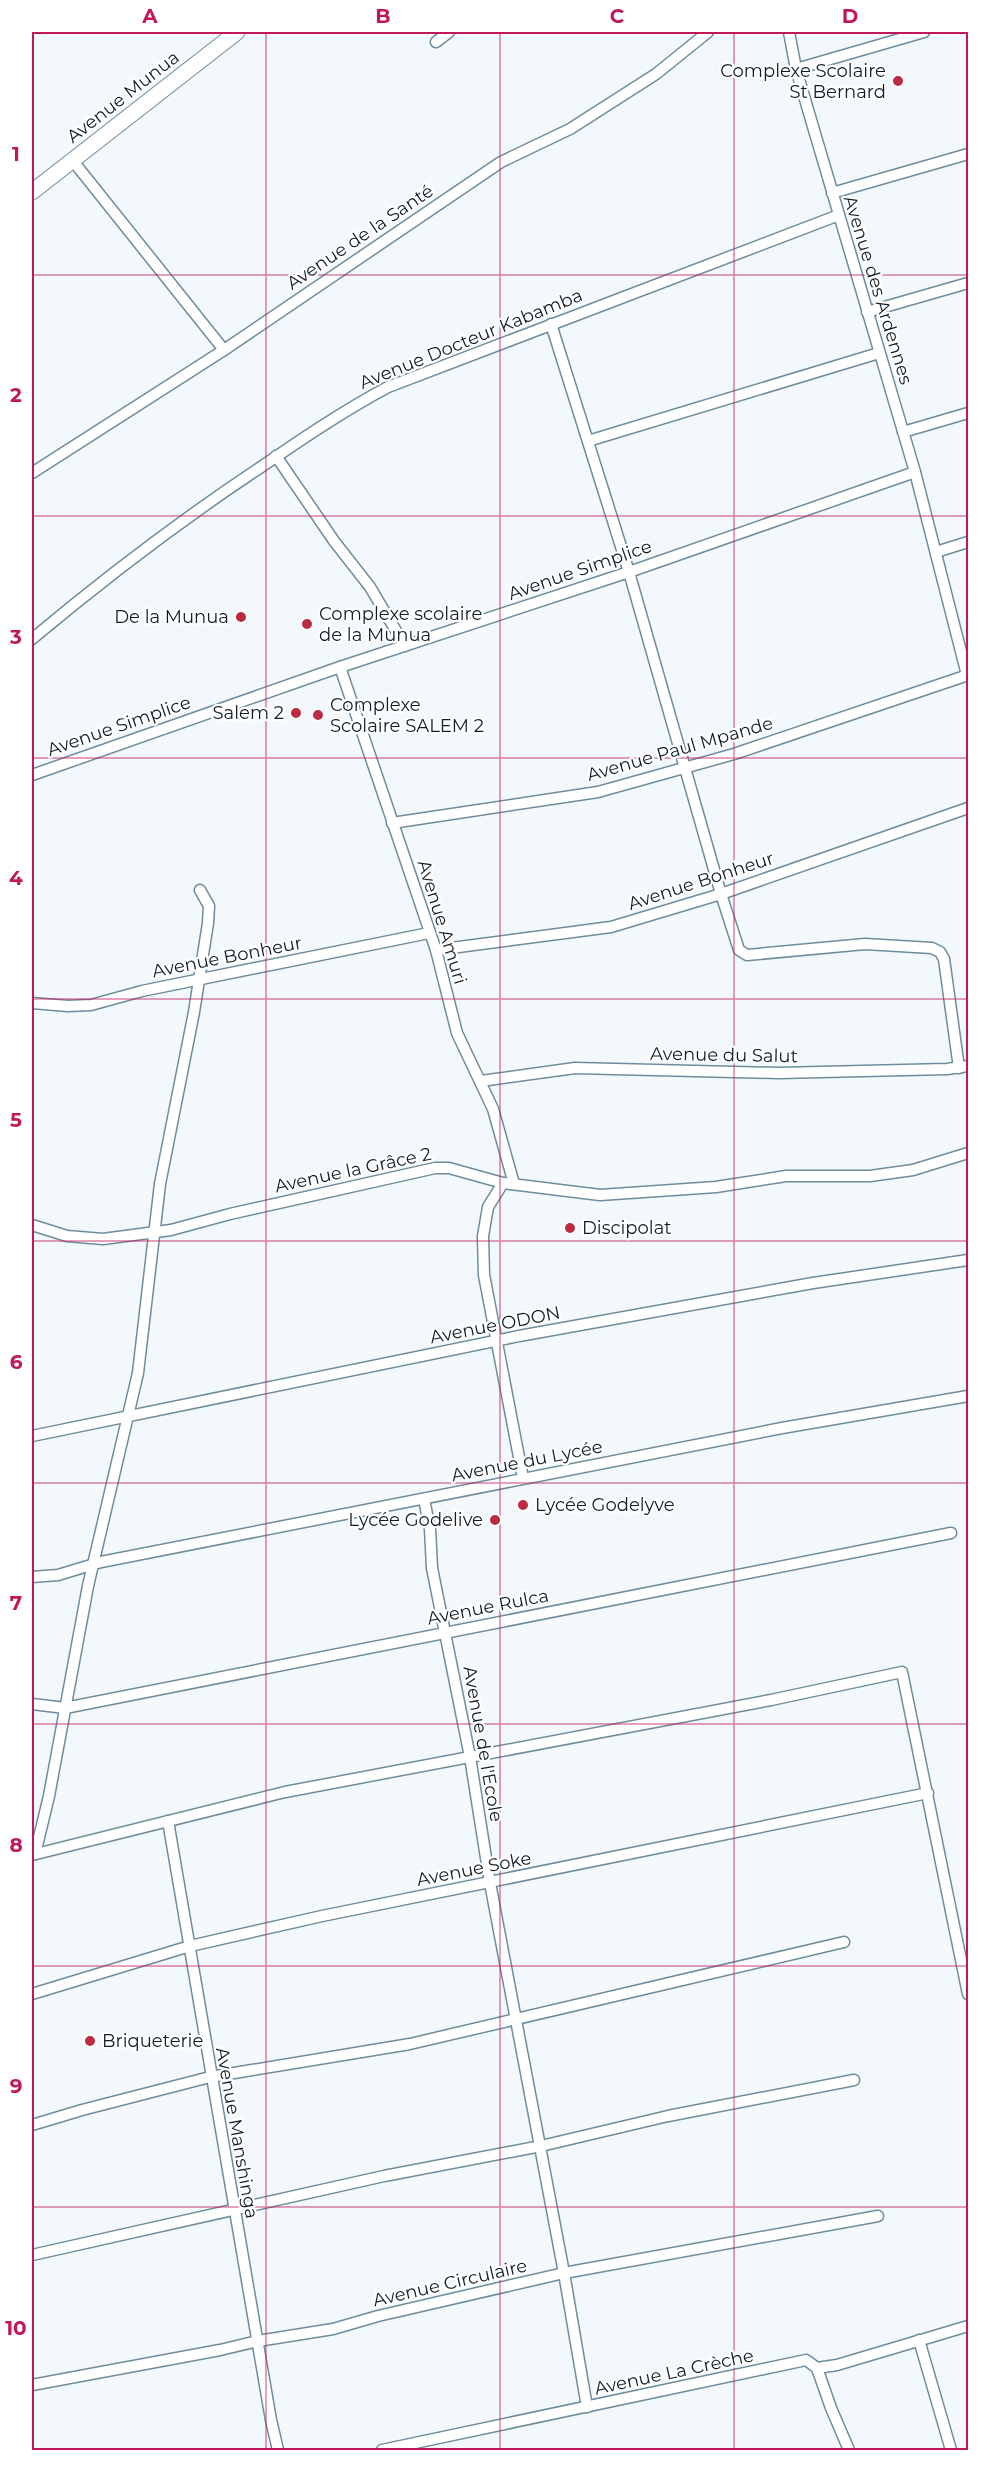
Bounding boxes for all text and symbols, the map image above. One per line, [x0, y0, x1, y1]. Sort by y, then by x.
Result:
text: A [141, 4, 158, 28]
text: B [375, 4, 391, 28]
text: C [610, 4, 625, 28]
text: D [842, 4, 858, 28]
street label: Avenue Munua [62, 46, 184, 148]
place label: Complexe Scolaire St Bernard [720, 60, 886, 103]
marker: Complexe Scolaire St Bernard [891, 74, 905, 88]
text: 1 [12, 142, 20, 166]
street label: Avenue de la Santé [282, 180, 438, 294]
street label: Avenue des Ardennes [839, 193, 917, 387]
street label: Avenue Docteur Kabamba [356, 284, 586, 394]
text: 2 [10, 383, 22, 407]
street label: Avenue Simplice [505, 535, 655, 605]
place label: Complexe scolaire de la Munua [319, 603, 483, 646]
place label: De la Munua [114, 606, 229, 628]
marker: De la Munua [234, 610, 248, 624]
marker: Complexe scolaire de la Munua [300, 617, 314, 631]
text: 3 [9, 625, 22, 649]
street label: Avenue Simplice [44, 691, 194, 761]
place label: Complexe Scolaire SALEM 2 [330, 694, 484, 737]
place label: Salem 2 [213, 702, 284, 724]
marker: Salem 2 [289, 706, 303, 720]
marker: Complexe Scolaire SALEM 2 [311, 708, 325, 722]
street label: Avenue Paul Mpande [584, 712, 776, 786]
street label: Avenue Bonheur [625, 847, 777, 915]
street label: Avenue Amuri [413, 857, 471, 987]
text: 4 [9, 866, 23, 890]
street label: Avenue Bonheur [150, 932, 304, 982]
street label: Avenue du Salut [650, 1043, 798, 1067]
text: 5 [10, 1108, 22, 1132]
street label: Avenue la Grâce 2 [273, 1143, 433, 1197]
place label: Discipolat [582, 1217, 672, 1239]
marker: Discipolat [563, 1221, 577, 1235]
street label: Avenue ODON [428, 1302, 562, 1348]
text: 6 [10, 1350, 23, 1374]
street label: Avenue du Lycée [450, 1436, 605, 1486]
place label: Lycée Godelyve [535, 1494, 675, 1516]
marker: Lycée Godelyve [516, 1498, 530, 1512]
place label: Lycée Godelive [348, 1509, 483, 1531]
marker: Lycée Godelive [488, 1513, 502, 1527]
street label: Avenue Rulca [425, 1584, 551, 1630]
text: 7 [10, 1591, 22, 1615]
street label: Avenue de l'Ecole [458, 1664, 508, 1824]
text: 8 [9, 1833, 23, 1857]
street label: Avenue Soke [415, 1847, 533, 1891]
place label: Briqueterie [102, 2030, 203, 2052]
marker: Briqueterie [83, 2034, 97, 2048]
street label: Avenue Manshinga [211, 2046, 263, 2220]
text: 9 [10, 2074, 22, 2098]
street label: Avenue Circulaire [371, 2255, 529, 2311]
text: 10 [5, 2316, 27, 2340]
street label: Avenue La Crèche [592, 2344, 756, 2400]

